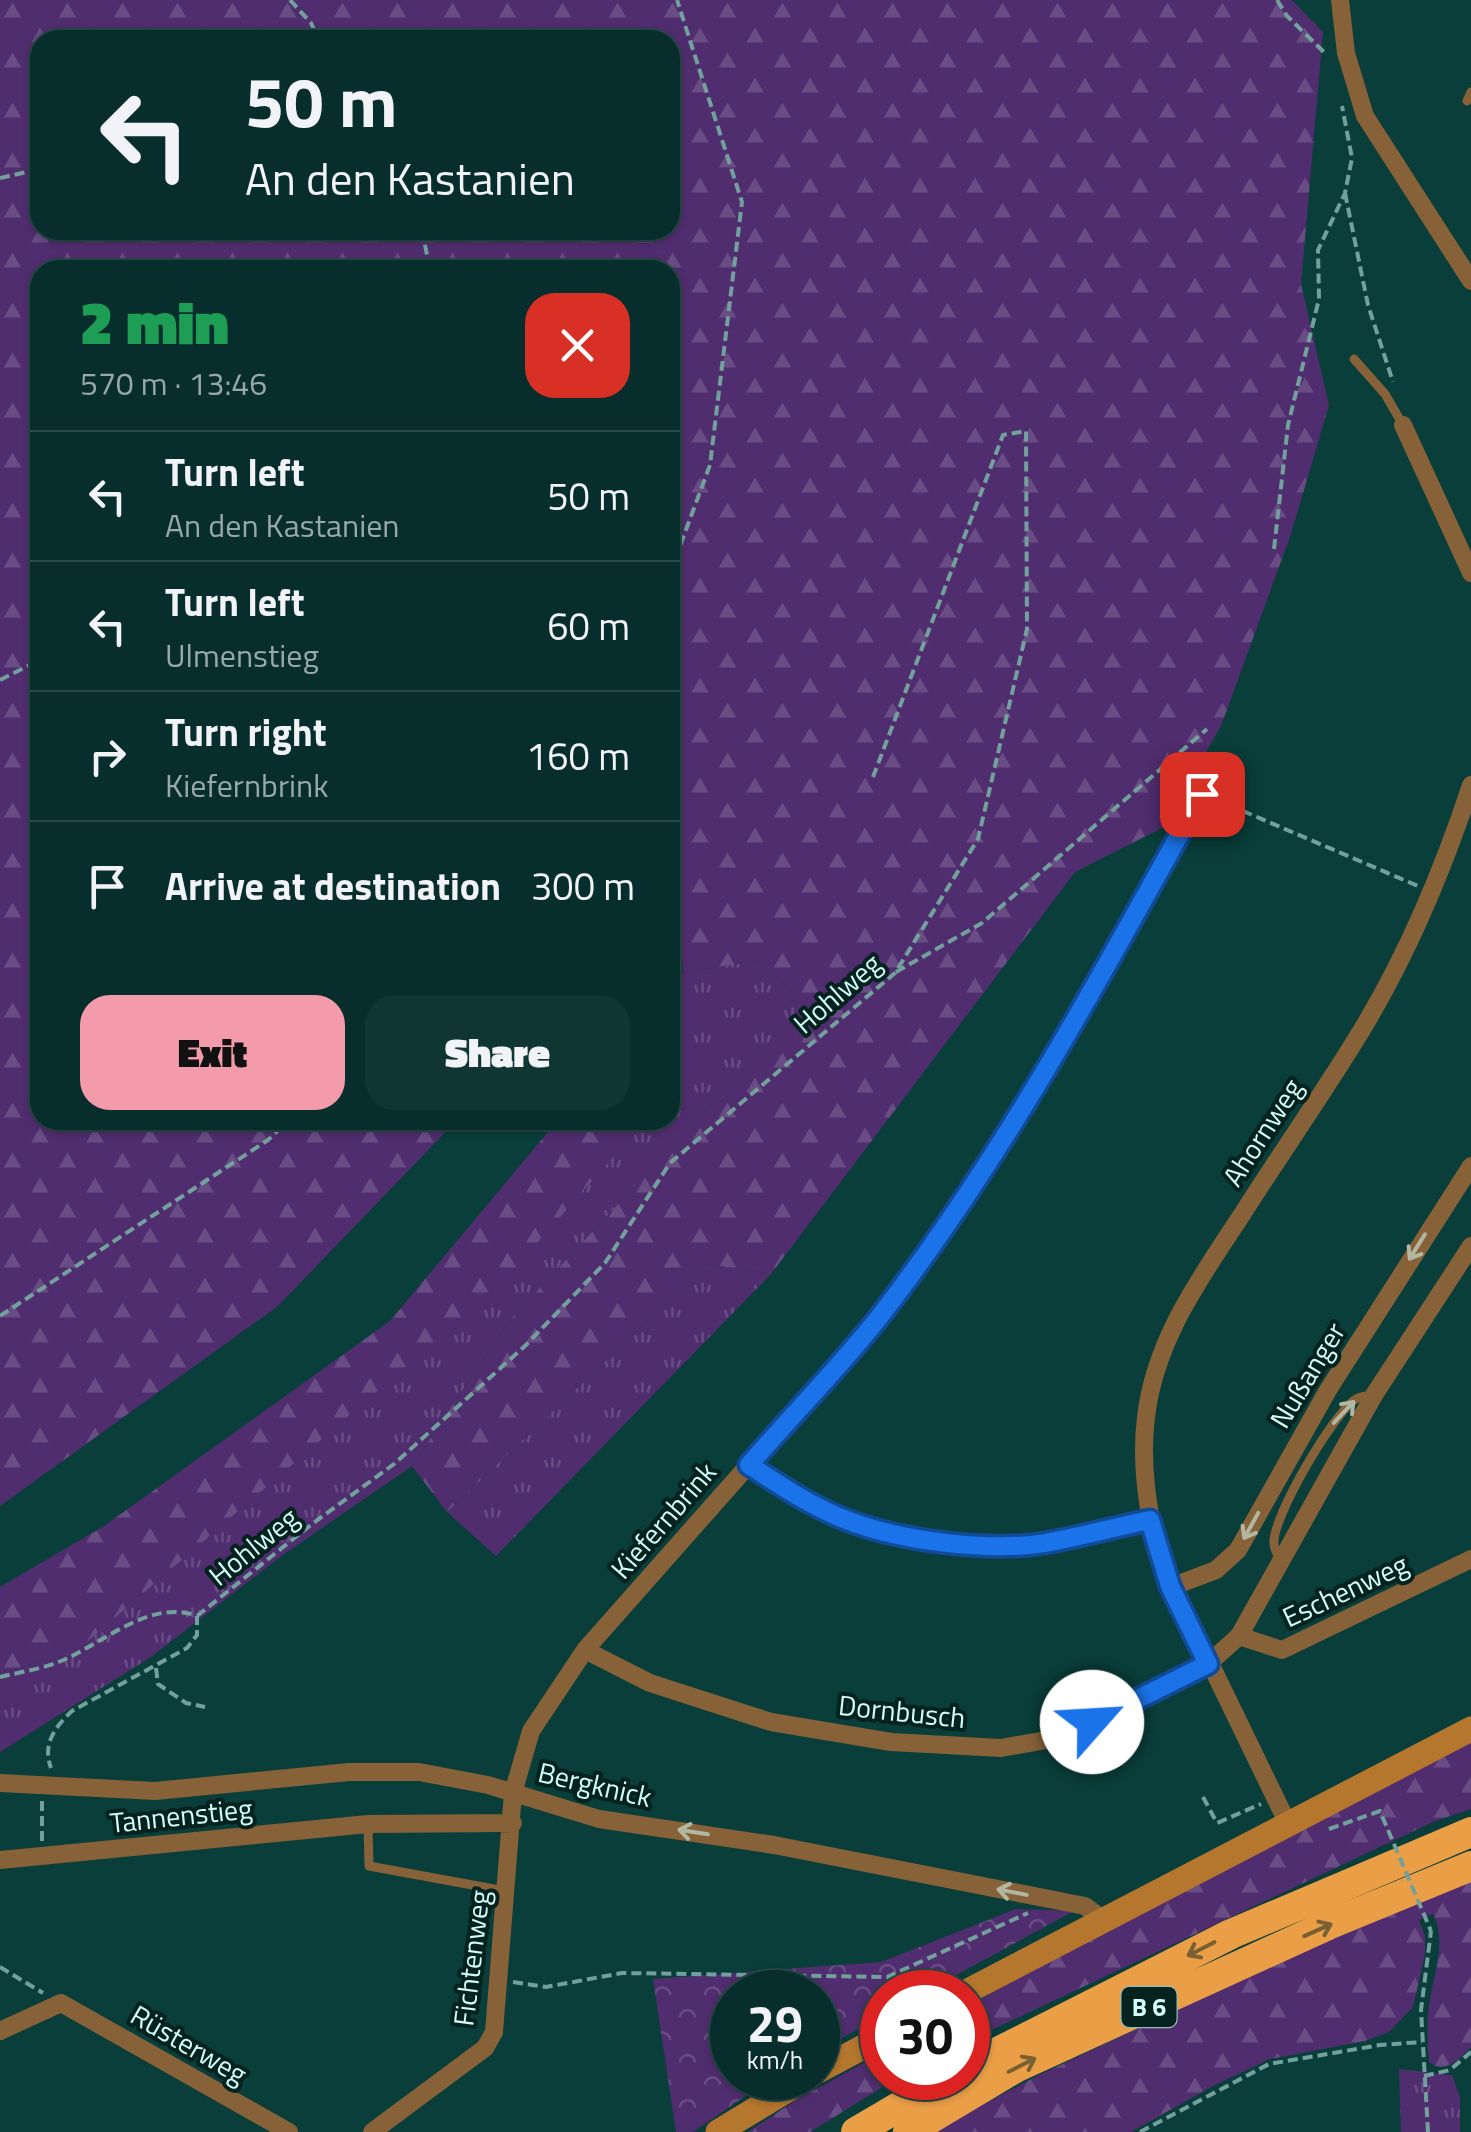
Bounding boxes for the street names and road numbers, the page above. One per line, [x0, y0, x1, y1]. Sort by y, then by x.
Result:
street label: Hohlweg [783, 942, 891, 1044]
street label: Ahornweg [1211, 1070, 1313, 1194]
street label: Nußanger [1258, 1313, 1356, 1436]
street label: Kiefernbrink [600, 1452, 726, 1588]
street label: Hohlweg [199, 1496, 307, 1596]
street label: Eschenweg [1275, 1542, 1415, 1638]
street label: Dornbusch [836, 1683, 968, 1739]
street label: Bergknick [534, 1750, 656, 1818]
street label: Tannenstieg [108, 1786, 254, 1844]
street label: Fichtenweg [441, 1888, 501, 2028]
road number: B 6 [1122, 1987, 1176, 2027]
street label: Rüsterweg [123, 1993, 255, 2095]

